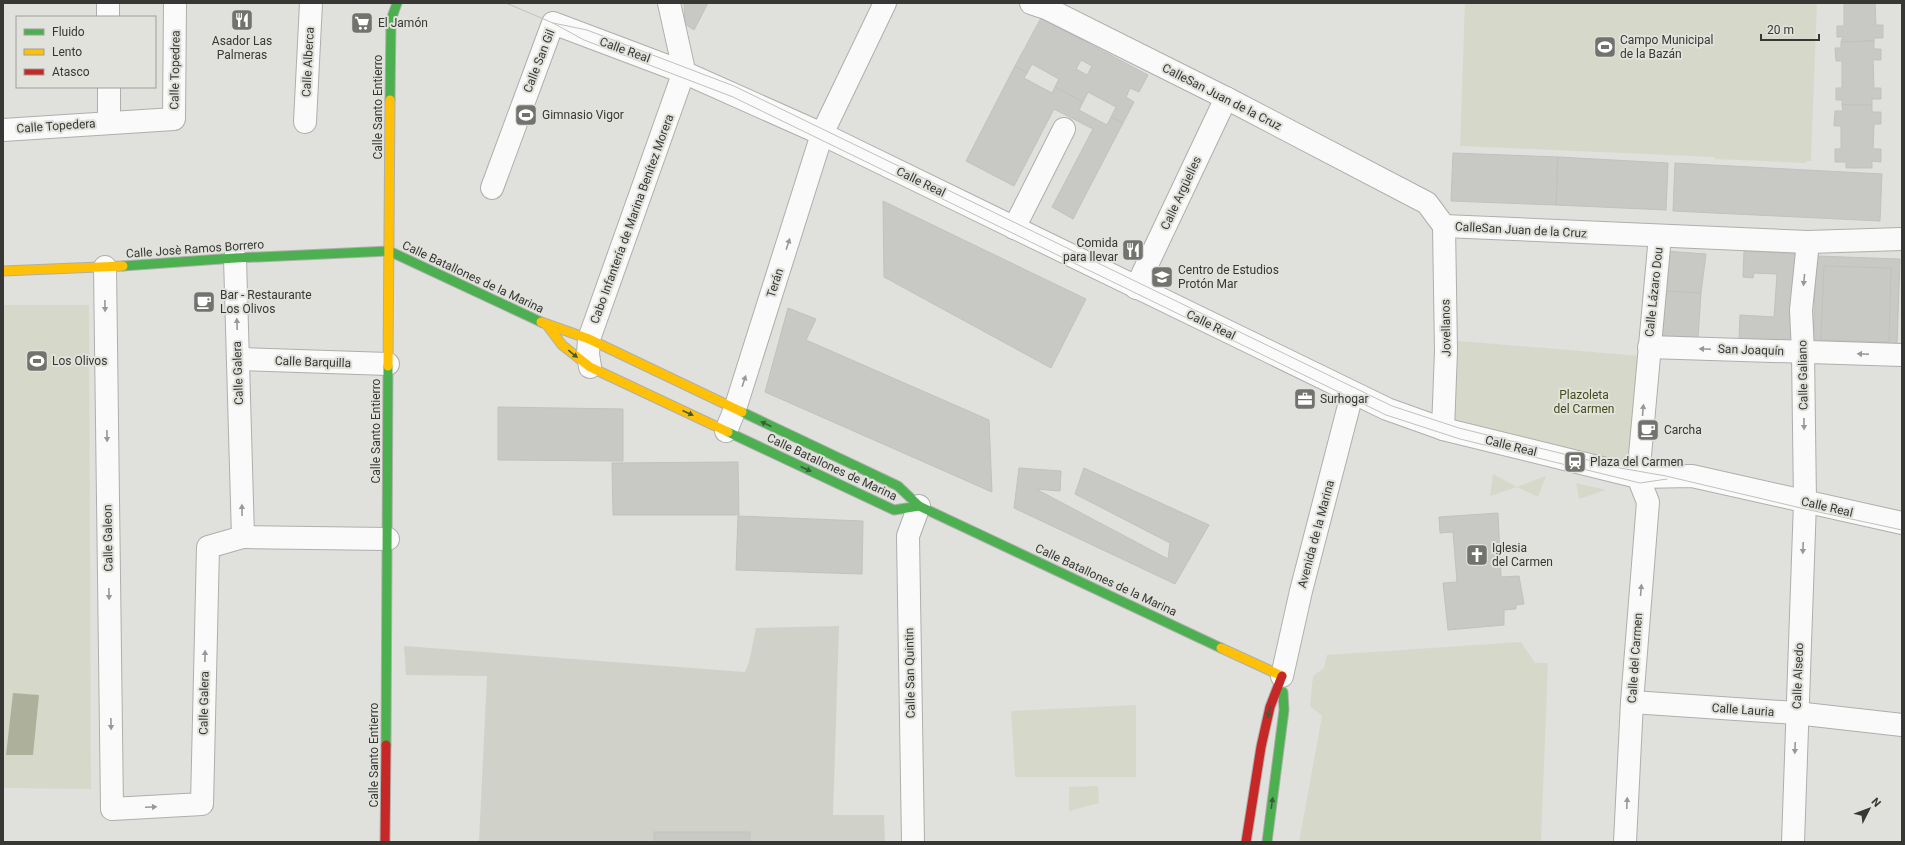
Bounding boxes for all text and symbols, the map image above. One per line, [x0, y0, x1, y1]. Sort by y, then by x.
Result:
restaurant icon: Asador Las Palmeras [229, 7, 255, 33]
supermarket icon: El Jamón [349, 10, 375, 36]
legend [16, 16, 156, 88]
place label: El Jamón [378, 16, 428, 30]
scale bar [1761, 16, 1819, 42]
text: 20 m [1767, 23, 1794, 37]
text: Fluido [52, 25, 85, 39]
street label: Calle Alberca [299, 27, 317, 97]
street label: Calle San Gil [520, 27, 558, 95]
street label: Calle Topedrea [167, 30, 183, 110]
place label: Campo Municipal de la Bazán [1620, 33, 1713, 61]
place label: Asador Las Palmeras [212, 34, 272, 62]
street label: Calle Real [598, 34, 652, 66]
sports icon: Campo Municipal de la Bazán [1592, 34, 1618, 60]
text: Lento [52, 45, 82, 59]
street label: Calle Santo Entierro [371, 54, 385, 159]
street label: CalleSan Juan de la Cruz [1160, 61, 1284, 133]
text: Atasco [52, 65, 90, 79]
sports icon: Gimnasio Vigor [513, 102, 539, 128]
place label: Gimnasio Vigor [542, 108, 624, 122]
street label: Cabo Infantería de Marina Benítez Morera [587, 112, 677, 326]
street label: Calle Topedera [16, 116, 96, 136]
street label: Calle Argüelles [1158, 154, 1204, 232]
street label: Calle Real [894, 164, 948, 200]
street label: CalleSan Juan de la Cruz [1455, 220, 1587, 240]
place label: Comida para llevar [1063, 236, 1118, 264]
street label: Calle Josè Ramos Borrero [125, 237, 265, 261]
one-way arrow [785, 237, 791, 249]
restaurant icon: Comida para llevar [1120, 237, 1146, 263]
street label: Calle Batallones de la Marina [400, 238, 546, 316]
street label: Calle Lázaro Dou [1642, 246, 1666, 338]
place label: Centro de Estudios Protón Mar [1178, 263, 1279, 291]
school or university icon: Centro de Estudios Protón Mar [1149, 264, 1175, 290]
street label: Terán [764, 267, 786, 299]
one-way arrow [1801, 274, 1807, 286]
place label: Bar - Restaurante Los Olivos [220, 288, 312, 316]
cafe icon: Bar - Restaurante Los Olivos [191, 289, 217, 315]
street label: Jovellanos [1438, 299, 1454, 357]
one-way arrow [102, 300, 108, 313]
street label: Calle Real [1184, 307, 1238, 343]
one-way arrow [234, 317, 240, 330]
street label: Calle Galiano [1795, 340, 1811, 410]
street label: Calle Galera [230, 341, 246, 405]
street label: San Joaquín [1718, 342, 1784, 358]
one-way arrow [1698, 346, 1711, 352]
sports icon: Los Olivos [24, 348, 50, 374]
one-way arrow [568, 349, 579, 358]
one-way arrow [1856, 351, 1869, 357]
place label: Los Olivos [52, 354, 107, 368]
street label: Calle Barquilla [275, 354, 351, 370]
one-way arrow [741, 375, 747, 387]
street label: Calle Santo Entierro [369, 378, 383, 483]
office icon: Surhogar [1292, 386, 1318, 412]
park label: Plazoleta del Carmen [1554, 388, 1614, 416]
place label: Surhogar [1320, 392, 1369, 406]
one-way arrow [1640, 404, 1647, 416]
one-way arrow [683, 410, 694, 416]
cafe icon: Carcha [1635, 417, 1661, 443]
one-way arrow [1801, 418, 1807, 431]
one-way arrow [760, 421, 771, 427]
place label: Carcha [1664, 423, 1702, 437]
one-way arrow [104, 430, 110, 443]
street label: Calle Batallones de Marina [765, 431, 899, 503]
street label: Calle Real [1484, 433, 1538, 459]
station icon: Plaza del Carmen [1562, 449, 1588, 475]
place label: Plaza del Carmen [1590, 455, 1683, 469]
one-way arrow [800, 466, 812, 472]
street label: Avenida de la Marina [1295, 479, 1337, 589]
street label: Calle Real [1800, 494, 1854, 520]
one-way arrow [239, 503, 245, 516]
street label: Calle Galeon [100, 504, 116, 572]
street label: Calle Batallones de la Marina [1033, 541, 1179, 619]
place label: Iglesia del Carmen [1492, 541, 1553, 569]
church icon: Iglesia del Carmen [1464, 542, 1490, 568]
one-way arrow [1800, 542, 1806, 555]
one-way arrow [1637, 584, 1644, 596]
one-way arrow [106, 588, 112, 601]
street label: Calle del Carmen [1625, 612, 1645, 704]
street label: Calle San Quintin [902, 628, 918, 718]
street label: Calle Alsedo [1790, 642, 1806, 709]
one-way arrow [202, 650, 209, 662]
street label: Calle Galera [196, 671, 212, 735]
street label: Calle Lauria [1711, 701, 1775, 719]
street label: Calle Santo Entierro [367, 702, 381, 807]
one-way arrow [1266, 706, 1272, 718]
one-way arrow [108, 718, 114, 731]
one-way arrow [1792, 742, 1798, 755]
north arrow [1849, 789, 1889, 829]
text: N [1869, 795, 1884, 810]
one-way arrow [1269, 797, 1275, 809]
one-way arrow [1623, 797, 1630, 809]
one-way arrow [145, 803, 157, 810]

